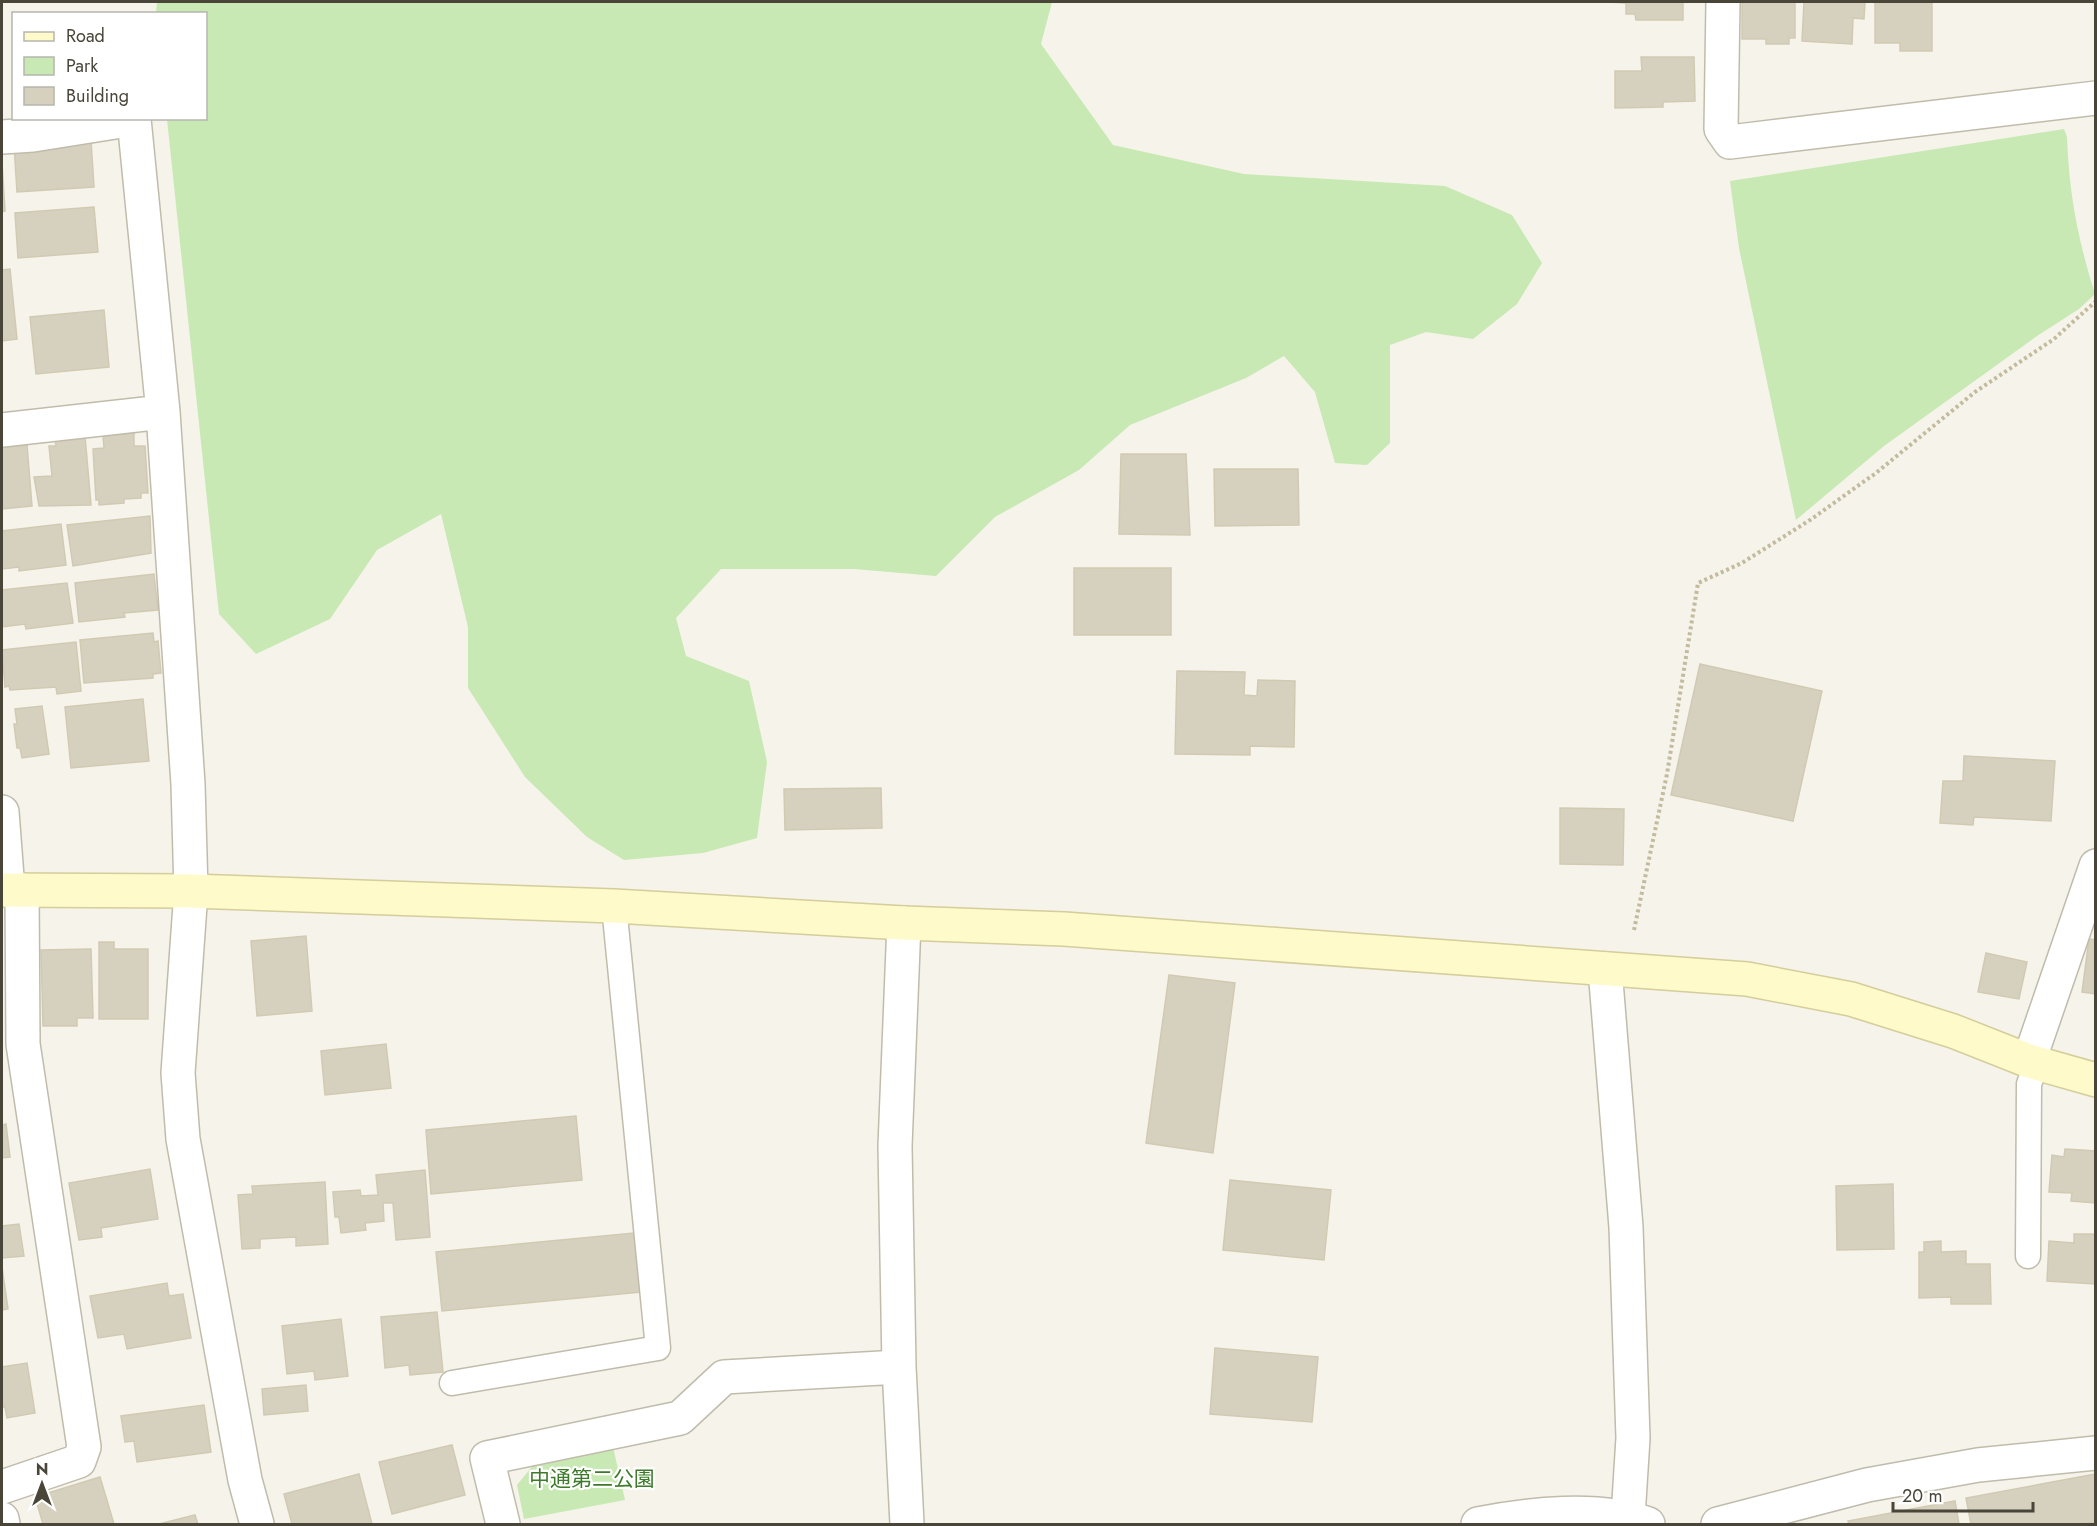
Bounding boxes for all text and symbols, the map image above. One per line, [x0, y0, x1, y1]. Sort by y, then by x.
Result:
legend [12, 12, 207, 120]
text: Road [66, 23, 105, 49]
text: Park [66, 53, 98, 79]
text: Building [66, 83, 129, 109]
north arrow [12, 1454, 72, 1514]
text: N [36, 1458, 48, 1481]
park label: 中通第二公園 [529, 1464, 655, 1494]
scale bar [1893, 1475, 2032, 1513]
text: 20 m [1902, 1483, 1942, 1509]

